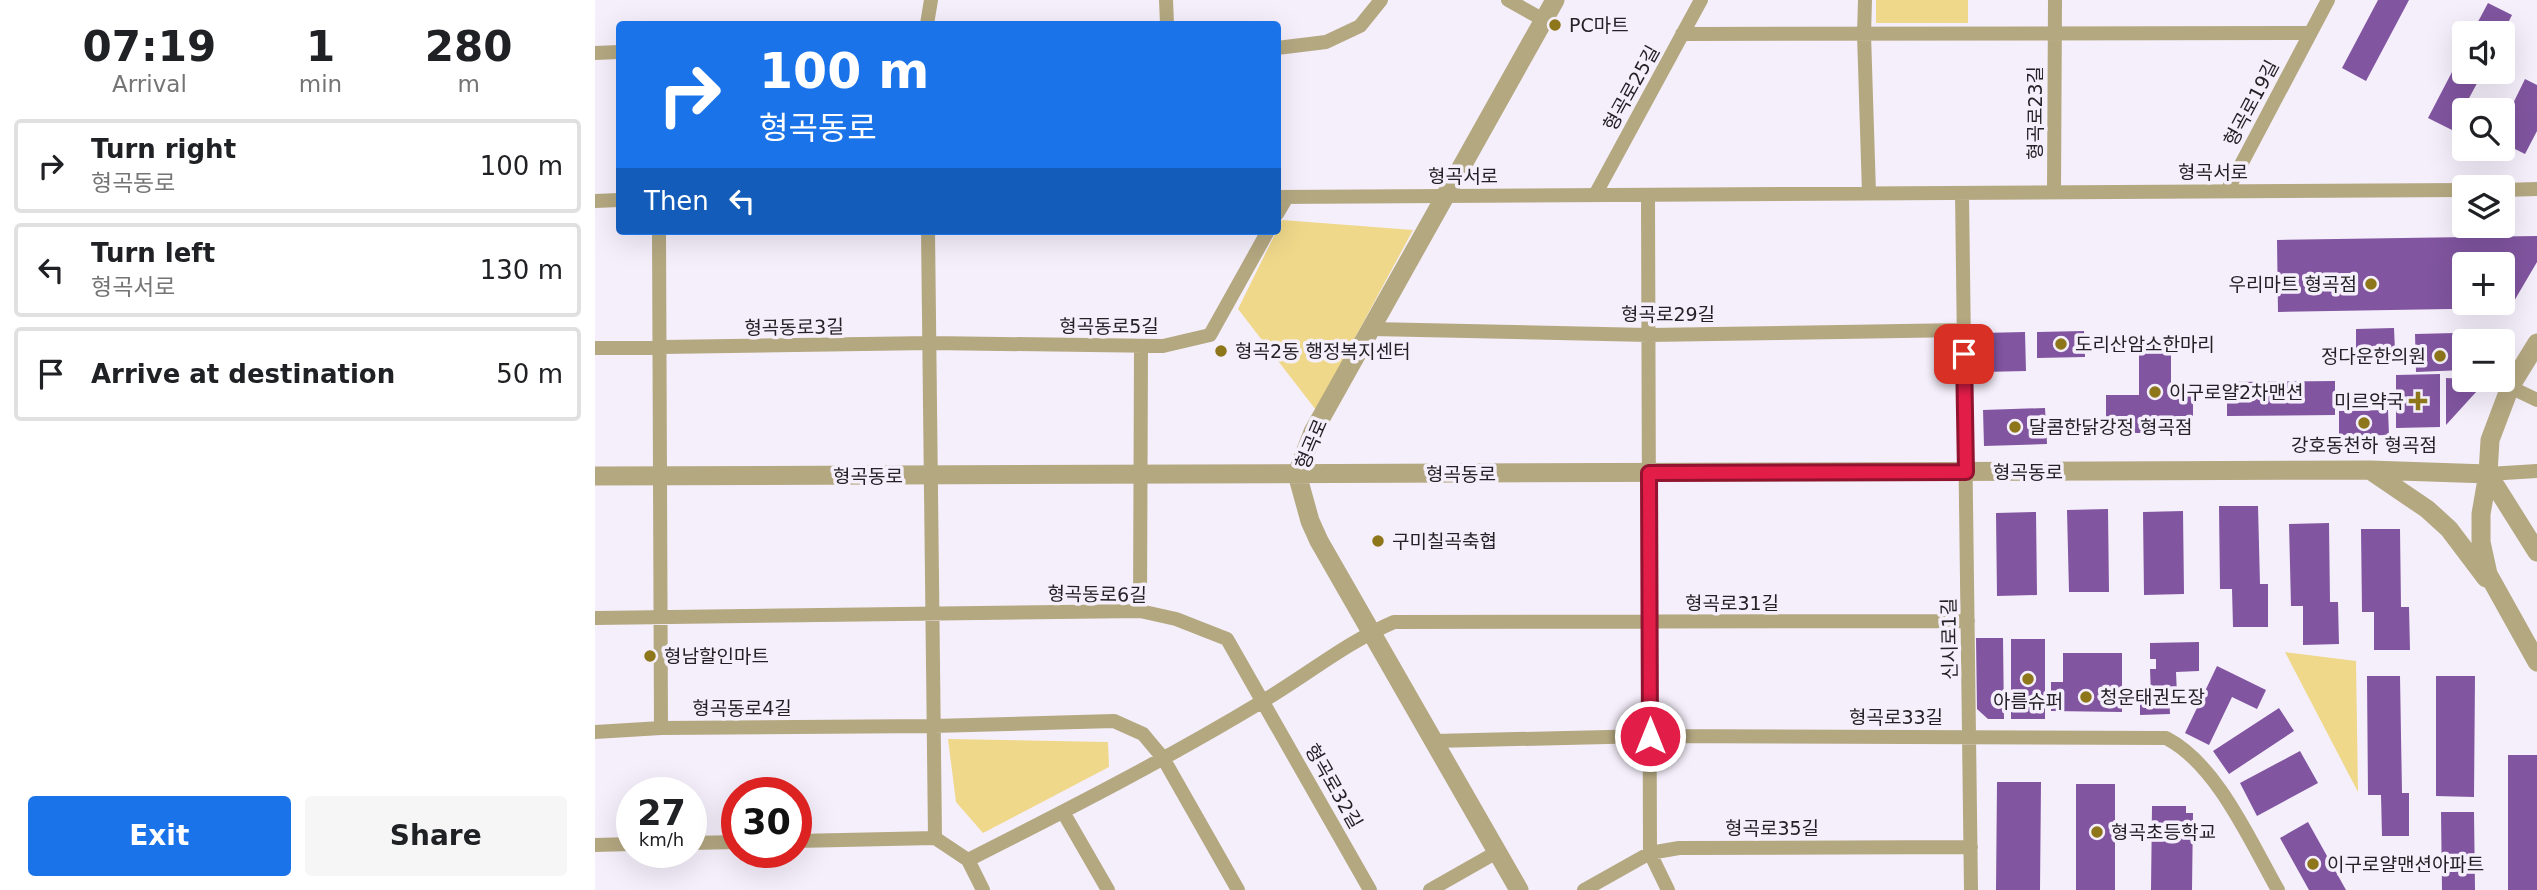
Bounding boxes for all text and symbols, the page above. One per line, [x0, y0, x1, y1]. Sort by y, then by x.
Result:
place label: PC마트 [1569, 14, 1629, 36]
marker: PC마트 [1547, 17, 1563, 33]
map controls [2452, 21, 2515, 392]
button: sound [2452, 21, 2515, 84]
text: 07:19 [83, 22, 216, 71]
text: 1 [306, 22, 335, 71]
text: 280 [425, 22, 512, 71]
street label: 형곡로25길 [1599, 42, 1663, 134]
text: 100 m [759, 43, 929, 100]
icon: right [644, 49, 735, 140]
street label: 형곡로19길 [2219, 56, 2283, 150]
street label: 형곡로23길 [2024, 66, 2046, 160]
text: Arrival [112, 71, 187, 97]
text: min [299, 71, 342, 97]
text: m [457, 71, 480, 97]
button: search [2452, 98, 2515, 161]
text: 형곡동로 [759, 109, 877, 147]
text: Turn right [91, 134, 236, 164]
icon: right [32, 147, 70, 185]
text: 100 m [480, 151, 563, 181]
street label: 형곡서로 [2178, 161, 2248, 183]
street label: 형곡서로 [1428, 165, 1498, 187]
text: 형곡동로 [91, 170, 176, 196]
button: layers [2452, 175, 2515, 238]
icon: left [723, 182, 761, 220]
text: Then [644, 186, 709, 216]
text: Turn left [91, 238, 215, 268]
icon: left [32, 251, 70, 289]
button: + [2452, 252, 2515, 315]
text: 130 m [480, 255, 563, 285]
place label: 우리마트 형곡점 [2229, 273, 2357, 295]
text: 형곡서로 [91, 274, 176, 300]
marker: 우리마트 형곡점 [2363, 276, 2379, 292]
street label: 형곡로29길 [1621, 303, 1715, 325]
street label: 형곡동로3길 [744, 315, 844, 339]
street label: 형곡동로5길 [1059, 315, 1159, 337]
pin [1934, 324, 1994, 384]
button: − [2452, 329, 2515, 392]
place label: 도리산암소한마리 [2075, 333, 2215, 355]
icon: arrive [1945, 335, 1983, 373]
marker: 도리산암소한마리 [2053, 336, 2069, 352]
place label: 형곡2동 행정복지센터 [1235, 340, 1410, 362]
marker: 형곡2동 행정복지센터 [1213, 343, 1229, 359]
place label: 정다운한의원 [2321, 345, 2426, 367]
marker: 정다운한의원 [2432, 348, 2448, 364]
icon: arrive [32, 355, 70, 393]
text: Arrive at destination [91, 359, 395, 389]
text: 50 m [496, 359, 563, 389]
place label: 이구로얄2차맨션 [2169, 381, 2303, 403]
marker: 이구로얄2차맨션 [2147, 384, 2163, 400]
place label: 미르약국 [2334, 390, 2404, 412]
marker: 미르약국 [2410, 393, 2426, 409]
marker: 강호동천하 형곡점 [2356, 415, 2372, 431]
street label: 형곡로 [1291, 416, 1331, 472]
place label: 달콤한닭강정 형곡점 [2029, 416, 2192, 438]
marker: 달콤한닭강정 형곡점 [2007, 419, 2023, 435]
place label: 강호동천하 형곡점 [2291, 434, 2437, 456]
street label: 형곡동로 [1993, 461, 2063, 483]
street label: 형곡동로 [1426, 463, 1496, 485]
street label: 형곡동로 [833, 465, 903, 487]
place label: 구미칠곡축협 [1392, 530, 1497, 552]
marker: 구미칠곡축협 [1370, 533, 1386, 549]
street label: 형곡동로6길 [1047, 582, 1147, 606]
street label: 형곡로31길 [1685, 592, 1779, 614]
street label: 신시로1길 [1937, 598, 1961, 680]
place label: 형남할인마트 [664, 645, 769, 667]
marker: 형남할인마트 [642, 648, 658, 664]
marker: 아름슈퍼 [2020, 671, 2036, 687]
place label: 청운태권도장 [2100, 686, 2205, 708]
marker: 청운태권도장 [2078, 689, 2094, 705]
place label: 아름슈퍼 [1993, 690, 2063, 712]
street label: 형곡동로4길 [692, 697, 792, 719]
position arrow [1613, 699, 1687, 773]
street label: 형곡로33길 [1849, 706, 1943, 728]
street label: 형곡로32길 [1301, 740, 1367, 832]
speed limit sign: 30 [721, 777, 812, 868]
text: 27 [637, 793, 686, 833]
button: Exit [28, 796, 291, 876]
button: Share [305, 796, 567, 876]
street label: 형곡로35길 [1725, 817, 1819, 839]
place label: 형곡초등학교 [2111, 821, 2216, 843]
marker: 형곡초등학교 [2089, 824, 2105, 840]
text: km/h [639, 829, 684, 850]
place label: 이구로얄맨션아파트 [2327, 853, 2484, 875]
marker: 이구로얄맨션아파트 [2305, 856, 2321, 872]

